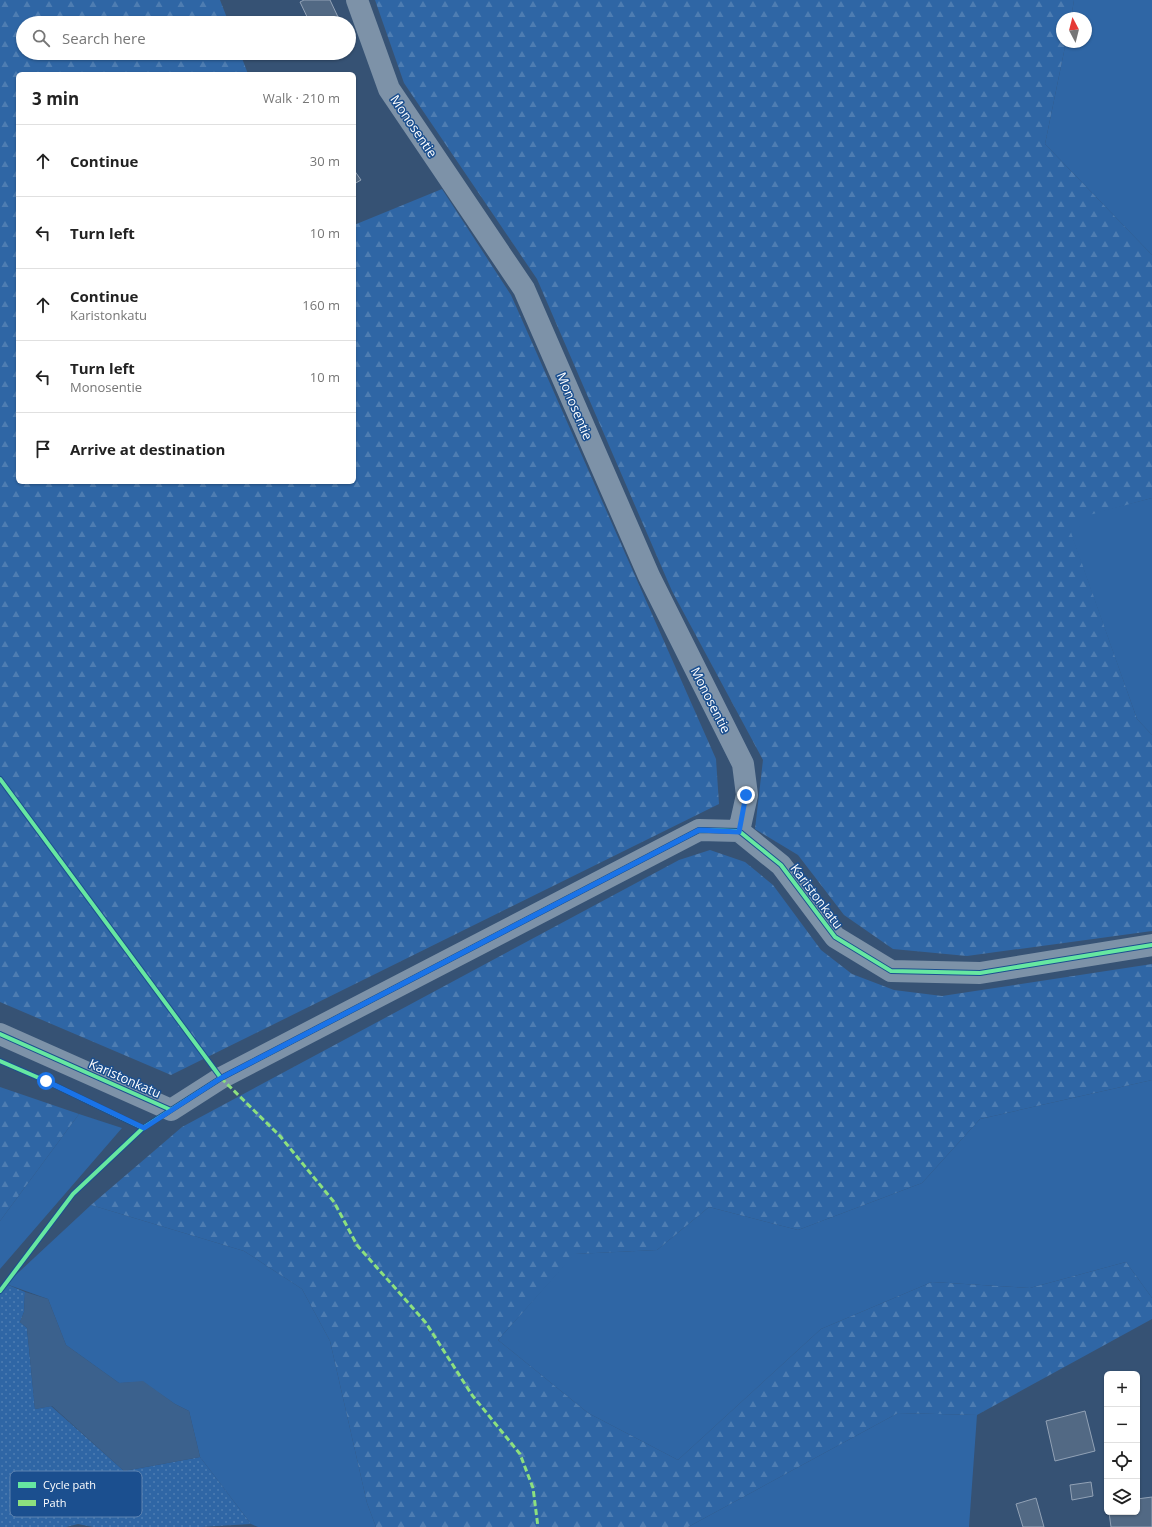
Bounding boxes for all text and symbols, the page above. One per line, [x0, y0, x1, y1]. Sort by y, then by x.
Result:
north arrow [1056, 12, 1092, 48]
search box [16, 16, 356, 60]
icon: search [30, 27, 52, 49]
text: Search here [62, 28, 146, 48]
text: 3 min [32, 87, 79, 110]
text: Walk · 210 m [263, 89, 340, 107]
street label: Monosentie [386, 91, 442, 161]
icon: ahead [32, 150, 54, 172]
text: Continue [70, 151, 138, 171]
text: 30 m [310, 152, 340, 170]
icon: left [32, 222, 54, 244]
text: Turn left [70, 223, 135, 243]
text: 10 m [310, 224, 340, 242]
text: Continue [70, 286, 138, 306]
icon: ahead [32, 294, 54, 316]
text: 160 m [302, 296, 340, 314]
text: Karistonkatu [70, 306, 147, 324]
text: Turn left [70, 358, 135, 378]
icon: left [32, 366, 54, 388]
text: 10 m [310, 368, 340, 386]
street label: Monosentie [553, 369, 597, 443]
text: Monosentie [70, 378, 142, 396]
icon: arrive [32, 438, 54, 460]
text: Arrive at destination [70, 439, 225, 459]
street label: Monosentie [687, 664, 735, 736]
route end [737, 786, 755, 804]
street label: Karistonkatu [787, 860, 847, 932]
street label: Karistonkatu [86, 1054, 164, 1102]
route start [37, 1072, 55, 1090]
map controls [1104, 1371, 1140, 1515]
button: + [1104, 1371, 1140, 1407]
button: − [1104, 1407, 1140, 1443]
button: locate [1104, 1443, 1140, 1479]
legend [10, 1471, 142, 1517]
text: Cycle path [43, 1477, 96, 1492]
button: layers [1104, 1479, 1140, 1515]
text: Path [43, 1495, 66, 1510]

